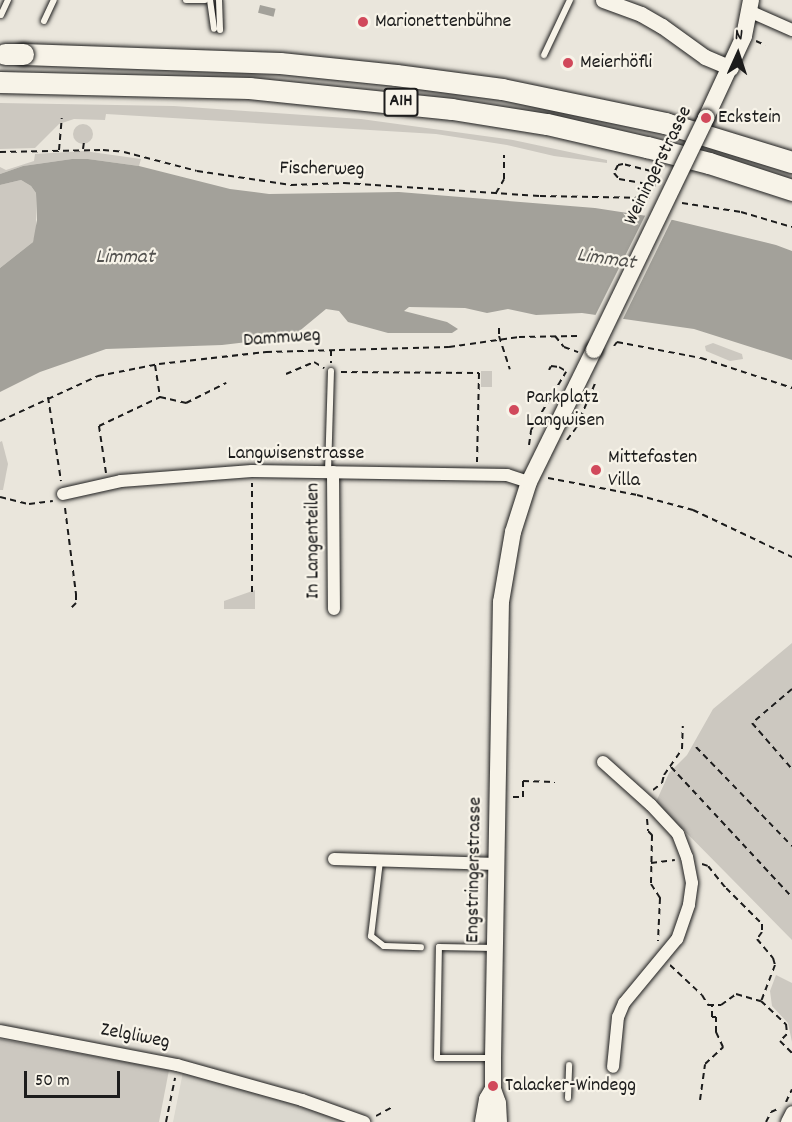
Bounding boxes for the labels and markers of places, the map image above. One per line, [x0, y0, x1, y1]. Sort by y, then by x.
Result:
place label: Marionettenbühne [375, 10, 511, 34]
marker: Marionettenbühne [356, 15, 370, 29]
place label: Meierhöfli [580, 51, 652, 75]
marker: Meierhöfli [561, 56, 575, 70]
place label: Eckstein [718, 106, 781, 130]
marker: Eckstein [699, 111, 713, 125]
place label: Parkplatz Langwisen [526, 386, 605, 433]
marker: Parkplatz Langwisen [507, 403, 521, 417]
place label: Mittefasten Villa [608, 446, 697, 493]
marker: Mittefasten Villa [589, 463, 603, 477]
place label: Talacker-Windegg [505, 1074, 636, 1098]
marker: Talacker-Windegg [486, 1079, 500, 1093]

